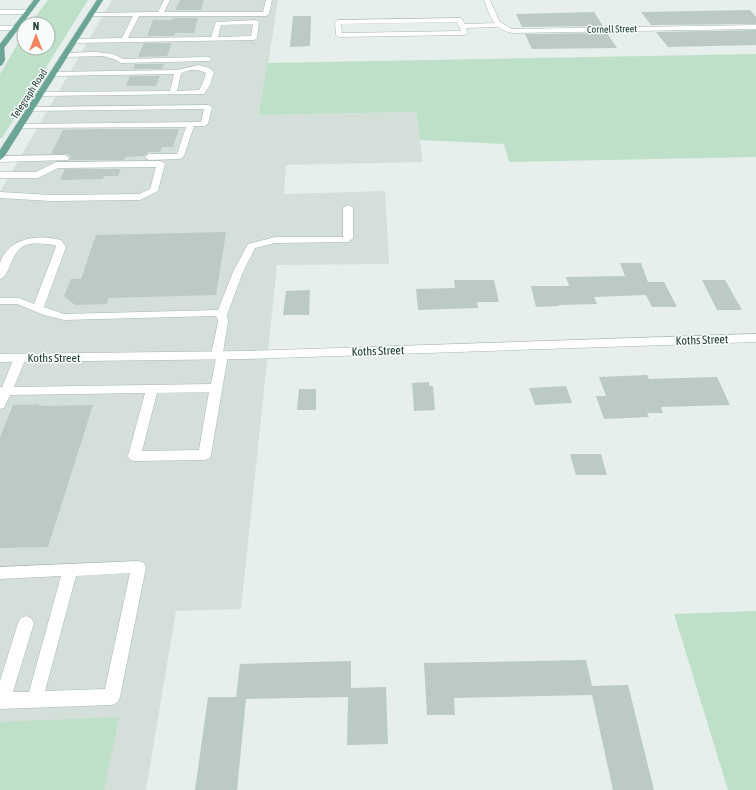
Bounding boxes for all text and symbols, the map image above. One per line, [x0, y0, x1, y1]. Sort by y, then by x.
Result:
north arrow [16, 16, 56, 56]
text: N [33, 20, 39, 32]
street label: Cornell Street [587, 23, 637, 35]
street label: Telegraph Road [9, 67, 49, 121]
street label: Koths Street [675, 332, 729, 348]
street label: Koths Street [351, 343, 405, 359]
street label: Koths Street [28, 351, 81, 365]

